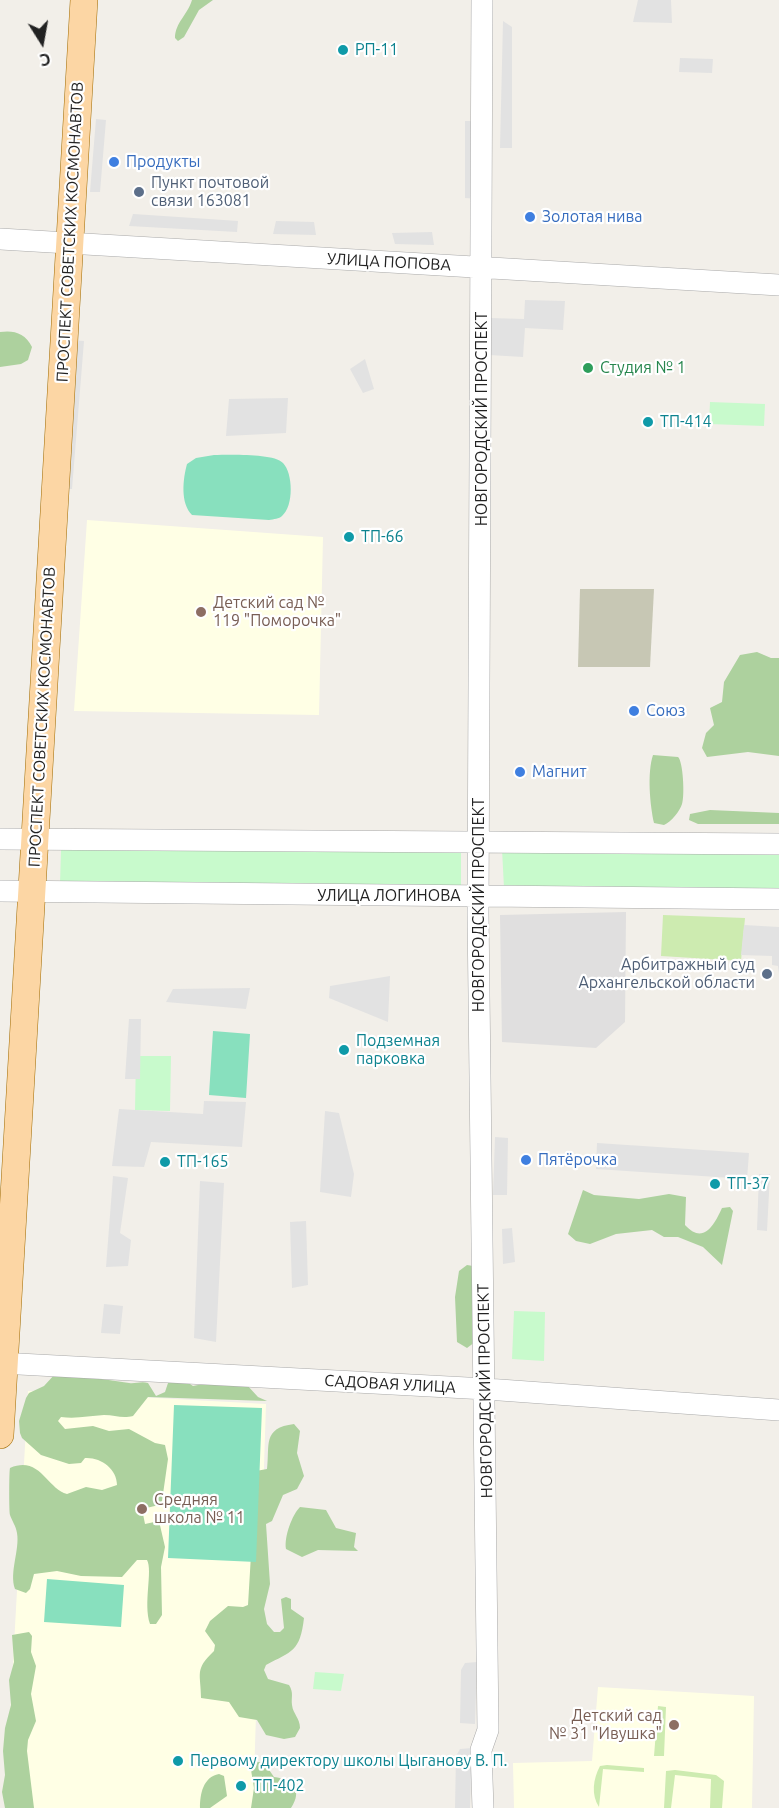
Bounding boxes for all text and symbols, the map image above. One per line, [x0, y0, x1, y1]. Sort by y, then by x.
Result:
north arrow [12, 12, 72, 72]
place label: РП-11 [355, 40, 398, 60]
marker: РП-11 [336, 43, 350, 57]
text: С [39, 50, 52, 69]
street label: ПРОСПЕКТ СОВЕТСКИХ КОСМОНАВТОВ [53, 81, 87, 383]
place label: Продукты [126, 152, 201, 172]
marker: Продукты [107, 155, 121, 169]
place label: Пункт почтовой связи 163081 [151, 173, 269, 211]
marker: Пункт почтовой связи 163081 [132, 185, 146, 199]
place label: Золотая нива [542, 207, 643, 227]
marker: Золотая нива [523, 210, 537, 224]
street label: УЛИЦА ПОПОВА [327, 249, 451, 275]
street label: НОВГОРОДСКИЙ ПРОСПЕКТ [472, 312, 492, 526]
place label: Студия № 1 [600, 358, 686, 378]
marker: Студия № 1 [581, 361, 595, 375]
place label: ТП-414 [660, 412, 712, 432]
marker: ТП-414 [641, 415, 655, 429]
place label: ТП-66 [361, 527, 404, 547]
marker: ТП-66 [342, 530, 356, 544]
street label: ПРОСПЕКТ СОВЕТСКИХ КОСМОНАВТОВ [25, 566, 59, 868]
place label: Детский сад № 119 "Поморочка" [213, 593, 341, 631]
marker: Детский сад № 119 "Поморочка" [194, 605, 208, 619]
place label: Союз [646, 701, 685, 721]
marker: Союз [627, 704, 641, 718]
place label: Магнит [532, 762, 586, 782]
marker: Магнит [513, 765, 527, 779]
street label: НОВГОРОДСКИЙ ПРОСПЕКТ [469, 798, 489, 1012]
street label: УЛИЦА ЛОГИНОВА [317, 886, 461, 906]
place label: Арбитражный суд Архангельской области [578, 955, 755, 993]
marker: Арбитражный суд Архангельской области [760, 967, 774, 981]
place label: Подземная парковка [356, 1031, 440, 1069]
marker: Подземная парковка [337, 1043, 351, 1057]
place label: Пятёрочка [538, 1150, 617, 1170]
place label: ТП-165 [177, 1152, 229, 1172]
marker: Пятёрочка [519, 1153, 533, 1167]
marker: ТП-165 [158, 1155, 172, 1169]
place label: ТП-37 [727, 1174, 770, 1194]
marker: ТП-37 [708, 1177, 722, 1191]
street label: НОВГОРОДСКИЙ ПРОСПЕКТ [474, 1284, 496, 1498]
street label: САДОВАЯ УЛИЦА [324, 1371, 456, 1397]
place label: Средняя школа № 11 [154, 1490, 245, 1528]
marker: Средняя школа № 11 [135, 1502, 149, 1516]
place label: Детский сад № 31 "Ивушка" [549, 1706, 662, 1744]
marker: Детский сад № 31 "Ивушка" [667, 1718, 681, 1732]
place label: Первому директору школы Цыганову В. П. [190, 1751, 507, 1771]
marker: Первому директору школы Цыганову В. П. [171, 1754, 185, 1768]
place label: ТП-402 [253, 1776, 305, 1796]
marker: ТП-402 [234, 1779, 248, 1793]

